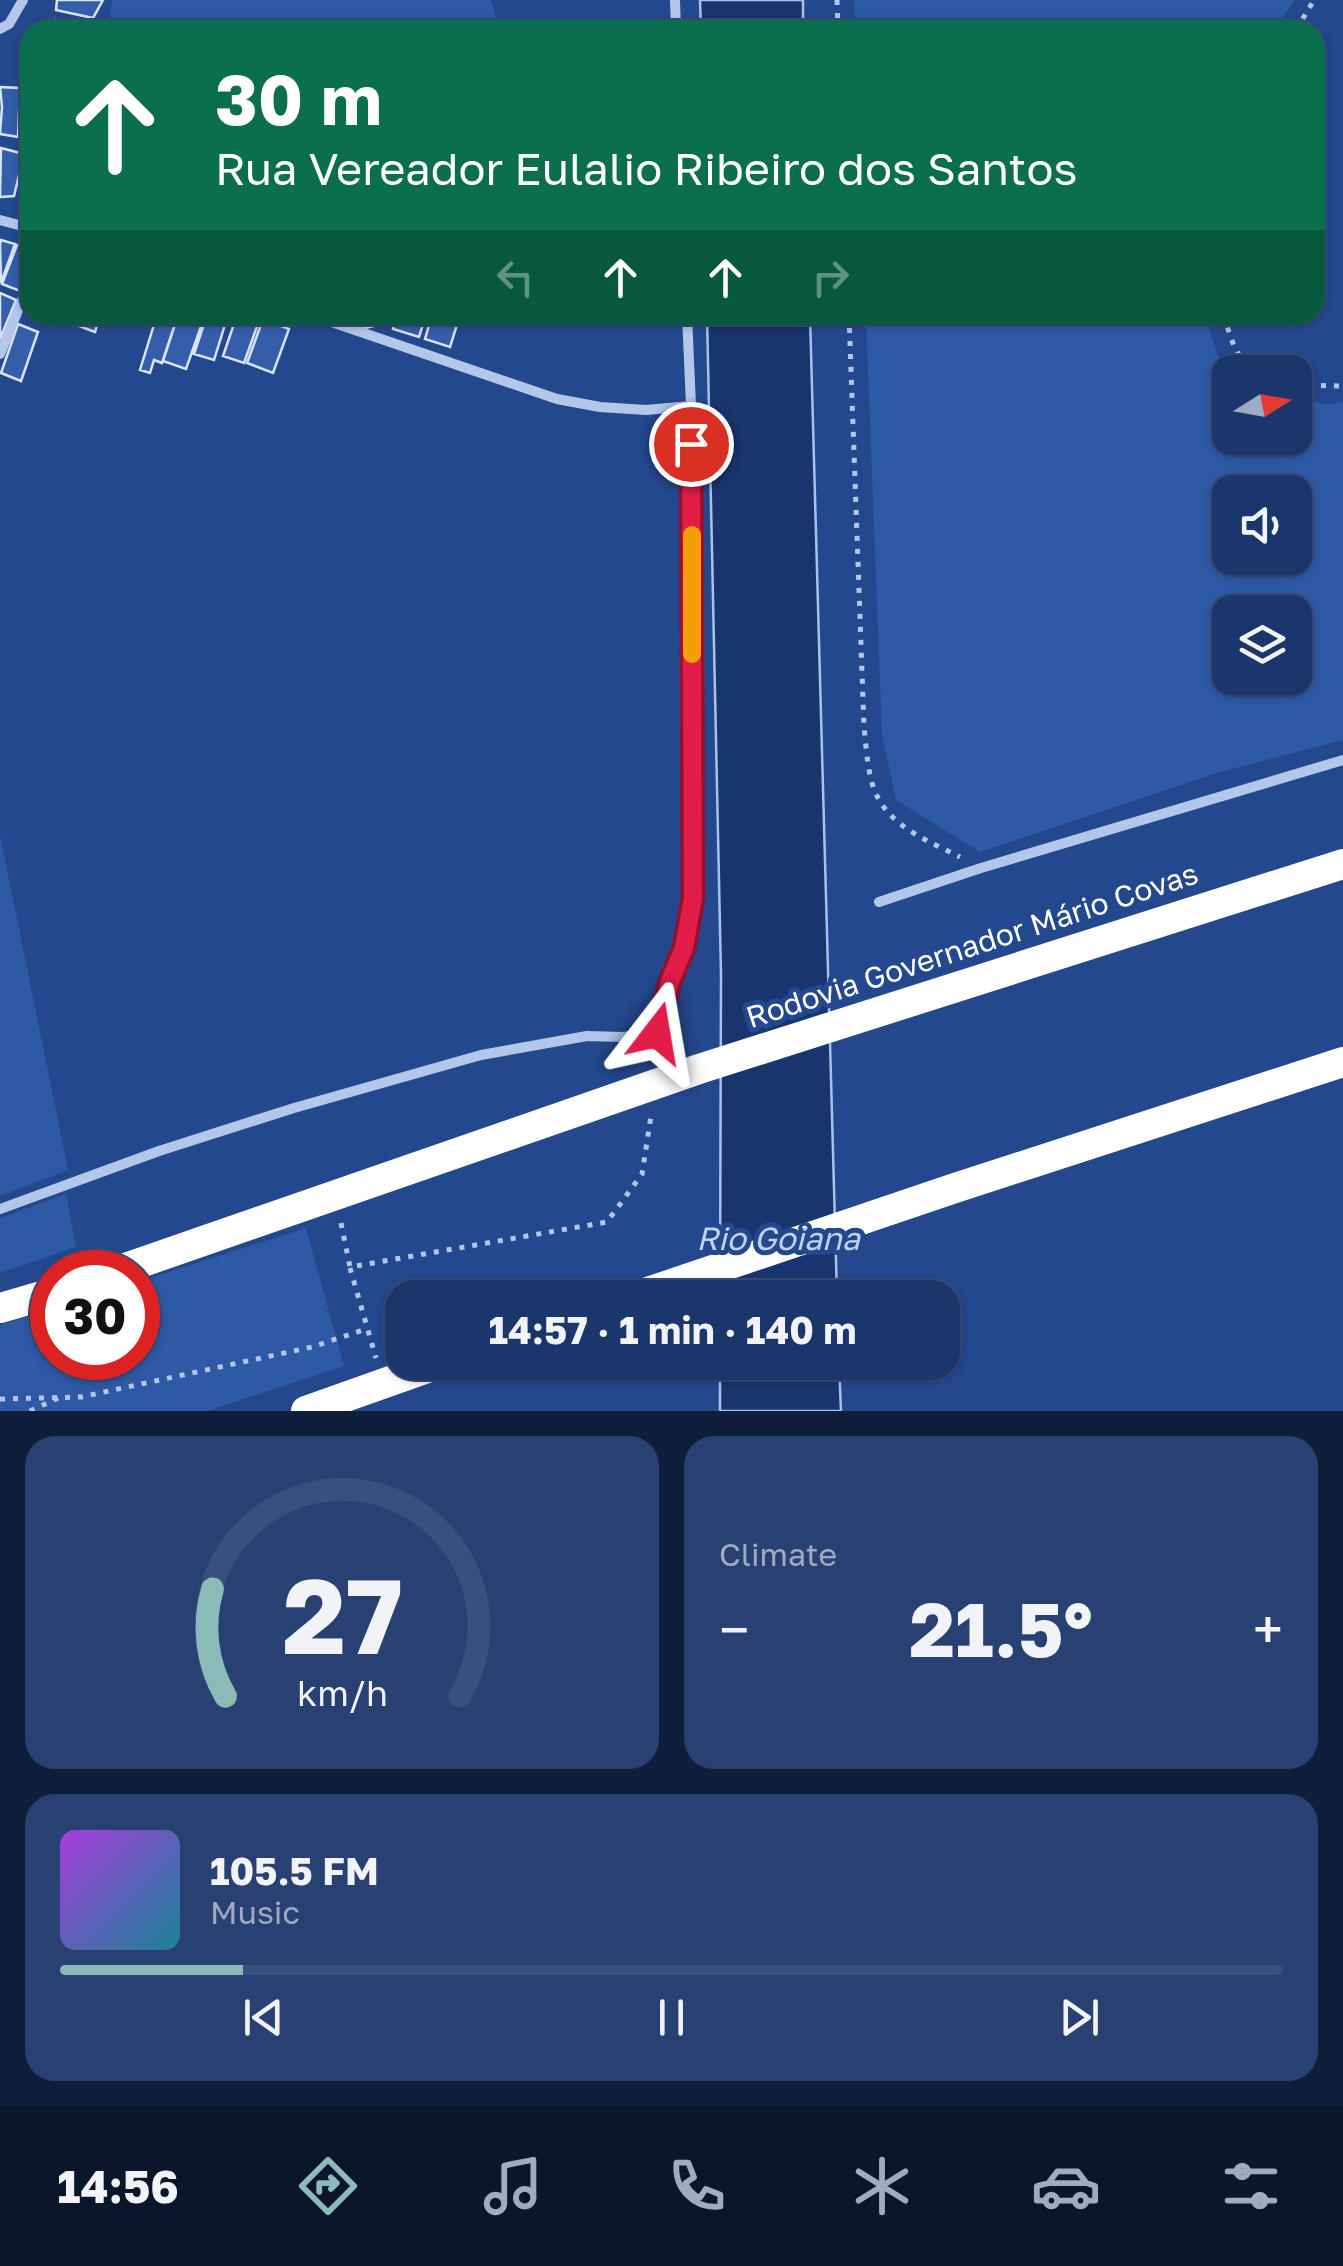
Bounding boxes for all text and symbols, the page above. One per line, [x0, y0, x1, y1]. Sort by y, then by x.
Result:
text: 30 m [215, 56, 382, 140]
icon: ahead [50, 60, 180, 190]
text: Rua Vereador Eulalio Ribeiro dos Santos [215, 141, 1077, 195]
icon: left [488, 250, 543, 305]
icon: ahead [593, 250, 648, 305]
icon: ahead [698, 250, 753, 305]
icon: right [803, 250, 858, 305]
north arrow [1212, 355, 1312, 455]
map controls [1212, 355, 1312, 695]
pin [649, 402, 734, 487]
icon: arrive [664, 417, 719, 472]
button: sound [1212, 475, 1312, 575]
button: layers [1212, 595, 1312, 695]
street label: Rodovia Governador Mário Covas [742, 855, 1202, 1035]
position arrow [605, 981, 709, 1085]
water label: Rio Goiana [696, 1219, 862, 1257]
speed limit sign: 30 [30, 1250, 160, 1380]
text: 14:57 · 1 min · 140 m [488, 1307, 857, 1352]
text: Climate [719, 1535, 837, 1573]
text: 27 [282, 1552, 402, 1677]
text: 21.5° [909, 1583, 1093, 1674]
text: − [719, 1596, 749, 1662]
text: + [1253, 1596, 1283, 1662]
text: km/h [297, 1671, 387, 1714]
text: 105.5 FM [210, 1848, 379, 1893]
text: Music [210, 1893, 300, 1931]
icon: previous [236, 1990, 291, 2045]
icon: pause [644, 1990, 699, 2045]
icon: next [1052, 1990, 1107, 2045]
icon: directions [293, 2151, 363, 2221]
icon: music [478, 2151, 548, 2221]
icon: phone [662, 2151, 732, 2221]
icon: climate [847, 2151, 917, 2221]
icon: car [1031, 2151, 1101, 2221]
icon: filters [1216, 2151, 1286, 2221]
text: 14:56 [57, 2159, 179, 2213]

